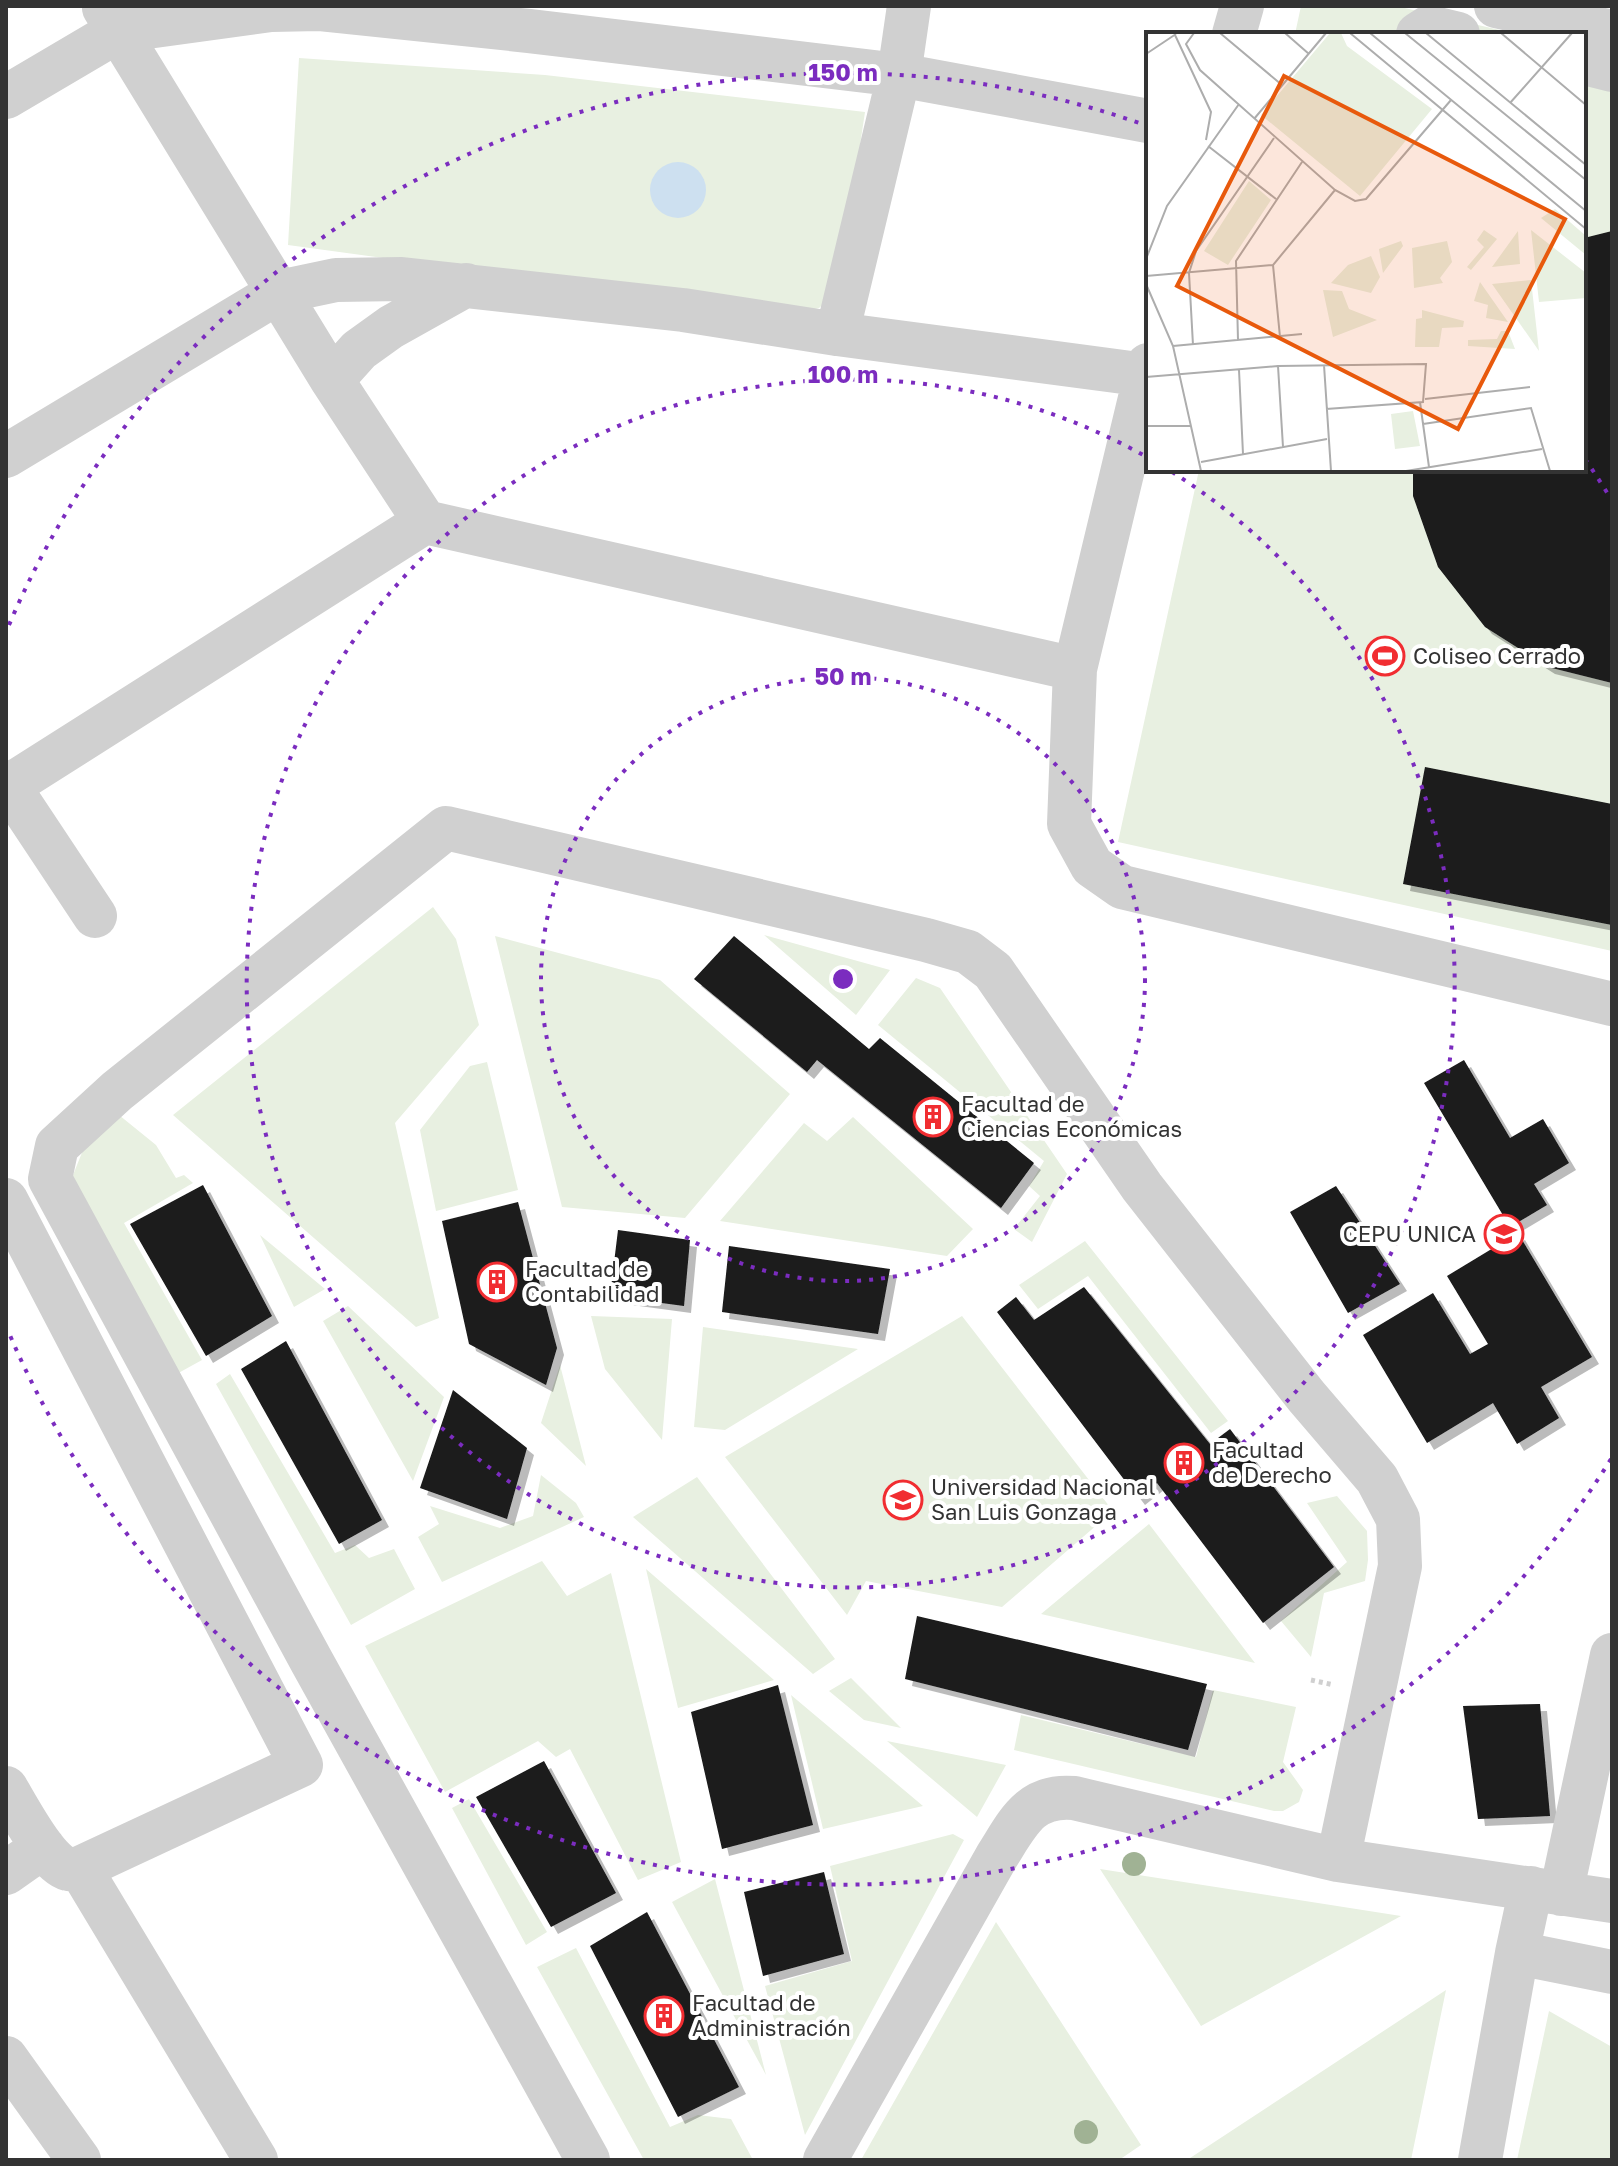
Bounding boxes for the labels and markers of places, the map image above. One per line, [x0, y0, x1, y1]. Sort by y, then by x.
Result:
sports icon: Coliseo Cerrado [1364, 635, 1406, 677]
place label: Coliseo Cerrado [1413, 642, 1581, 669]
centre of rings [829, 965, 857, 993]
place label: Facultad de Ciencias Económicas [961, 1090, 1182, 1142]
building icon: Facultad de Ciencias Económicas [912, 1096, 954, 1138]
school or university icon: CEPU UNICA [1483, 1213, 1525, 1255]
place label: CEPU UNICA [1343, 1220, 1476, 1247]
place label: Facultad de Contabilidad [525, 1255, 660, 1307]
building icon: Facultad de Contabilidad [476, 1261, 518, 1303]
place label: Facultad de Derecho [1212, 1436, 1332, 1488]
building icon: Facultad de Derecho [1163, 1442, 1205, 1484]
place label: Universidad Nacional San Luis Gonzaga [931, 1473, 1156, 1525]
school or university icon: Universidad Nacional San Luis Gonzaga [882, 1479, 924, 1521]
place label: Facultad de Administración [692, 1989, 851, 2041]
building icon: Facultad de Administración [643, 1995, 685, 2037]

